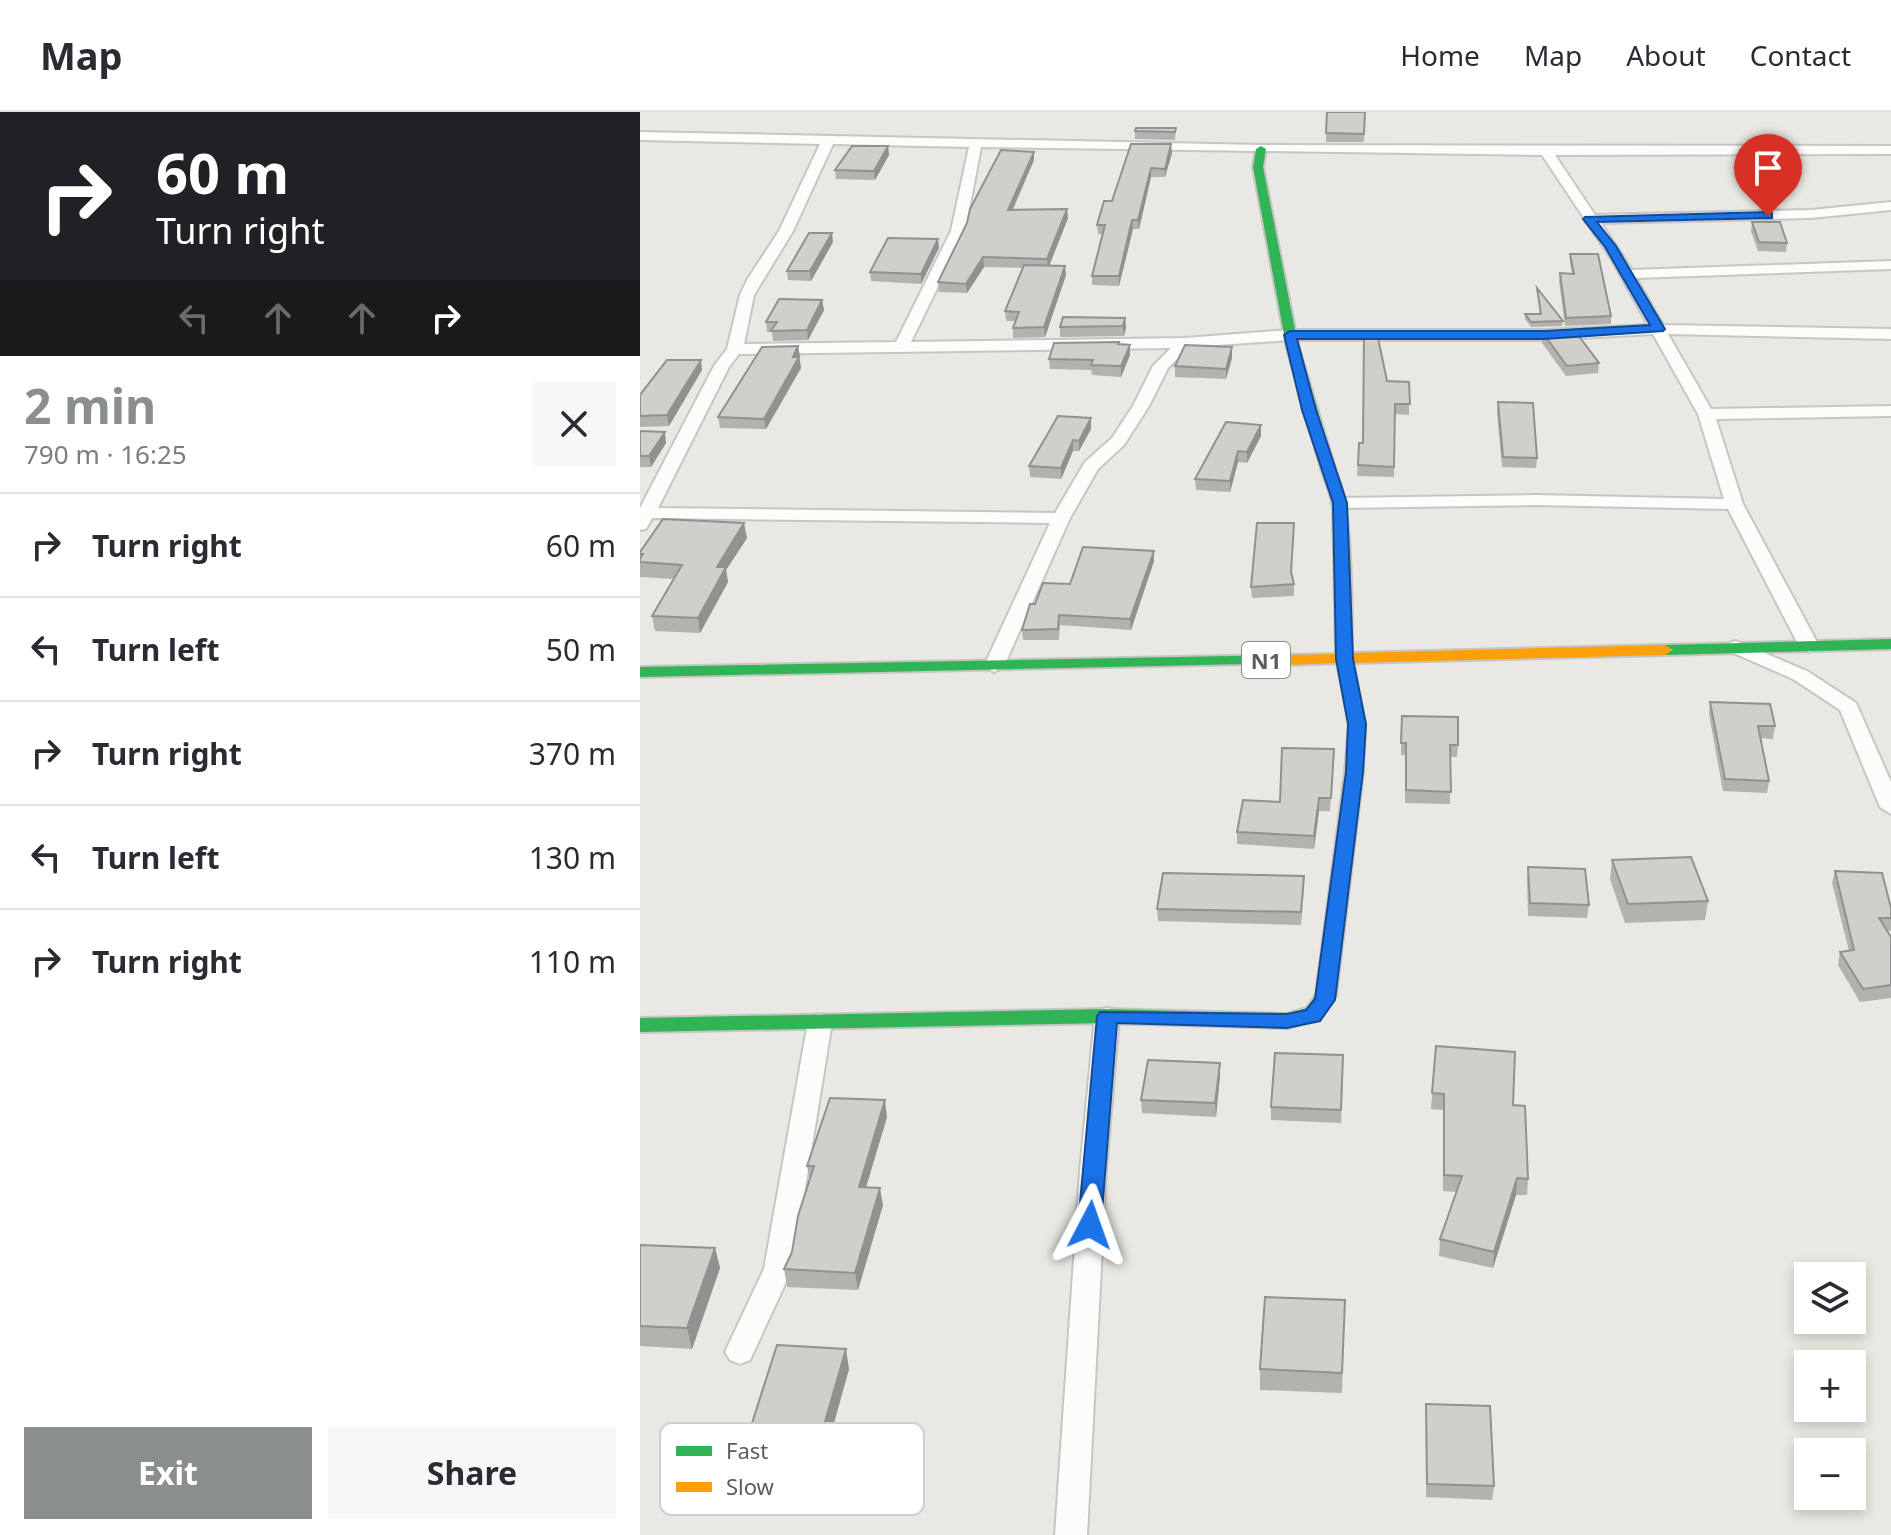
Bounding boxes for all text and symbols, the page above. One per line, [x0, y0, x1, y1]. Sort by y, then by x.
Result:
text: Map [40, 29, 123, 81]
text: Home [1400, 36, 1480, 74]
text: Map [1524, 36, 1582, 74]
text: About [1626, 36, 1706, 74]
text: Contact [1750, 36, 1851, 74]
text: 60 m [156, 134, 289, 210]
pin [1734, 134, 1802, 216]
icon: right [24, 144, 128, 248]
icon: arrive [1746, 146, 1790, 190]
text: Turn right [156, 206, 324, 255]
icon: left [172, 296, 216, 340]
icon: ahead [256, 296, 300, 340]
icon: ahead [340, 296, 384, 340]
icon: right [424, 296, 468, 340]
text: 2 min [24, 373, 156, 438]
button: close [532, 382, 616, 466]
text: 790 m · 16:25 [24, 436, 187, 472]
icon: right [24, 523, 68, 567]
text: Turn right [92, 525, 242, 566]
text: 60 m [546, 525, 616, 566]
icon: left [24, 627, 68, 671]
text: Turn left [92, 629, 220, 670]
text: 50 m [546, 629, 616, 670]
road number: N1 [1242, 642, 1290, 678]
icon: right [24, 731, 68, 775]
text: Turn right [92, 733, 242, 774]
text: 370 m [529, 733, 616, 774]
icon: left [24, 835, 68, 879]
text: Turn left [92, 837, 220, 878]
text: 130 m [529, 837, 616, 878]
icon: right [24, 939, 68, 983]
text: Turn right [92, 941, 242, 982]
text: 110 m [529, 941, 616, 982]
position arrow [1048, 1183, 1132, 1267]
map controls [1794, 1262, 1866, 1510]
button: layers [1794, 1262, 1866, 1334]
button: + [1794, 1350, 1866, 1422]
legend [660, 1423, 924, 1515]
button: Exit [24, 1427, 312, 1519]
button: Share [328, 1427, 616, 1519]
text: Fast [726, 1435, 768, 1465]
button: − [1794, 1438, 1866, 1510]
text: Slow [726, 1471, 775, 1501]

